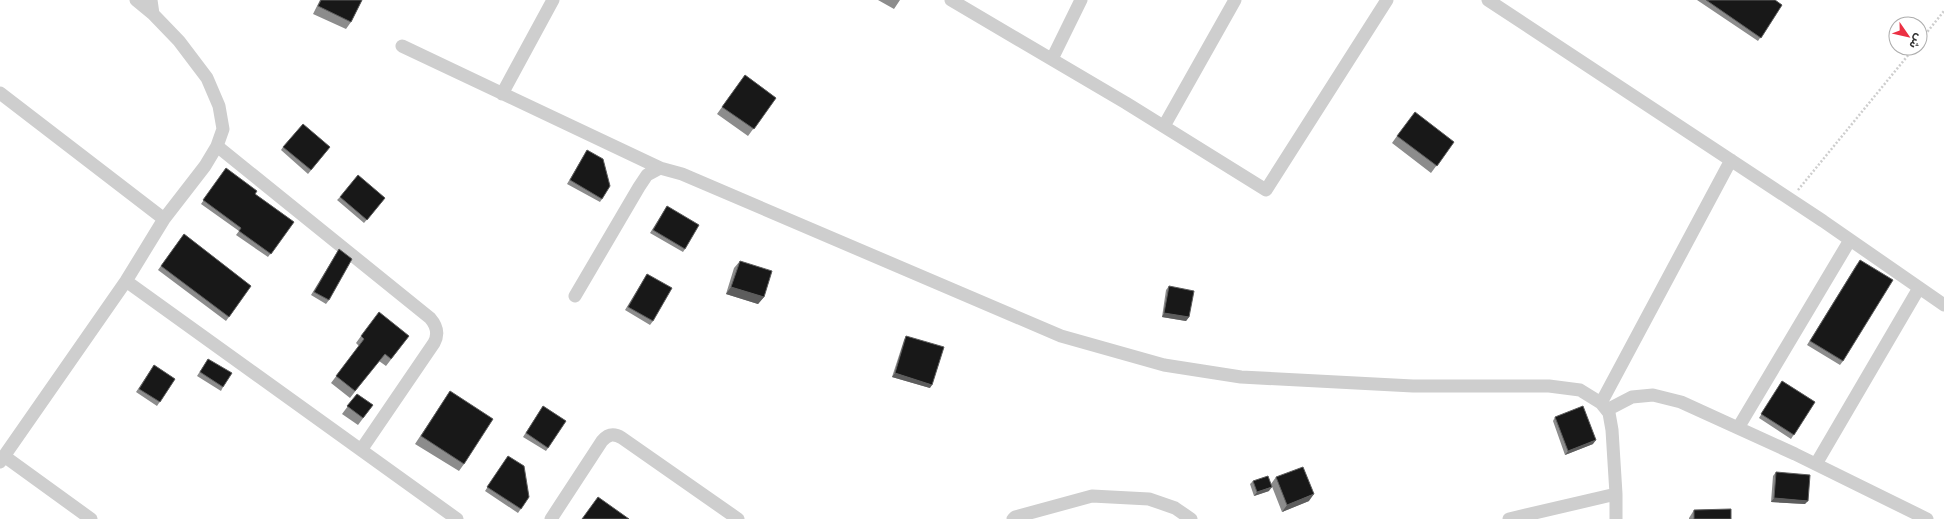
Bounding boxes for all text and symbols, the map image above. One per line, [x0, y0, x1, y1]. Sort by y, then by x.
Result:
north arrow [1888, 16, 1928, 56]
text: ش [1906, 31, 1925, 51]

